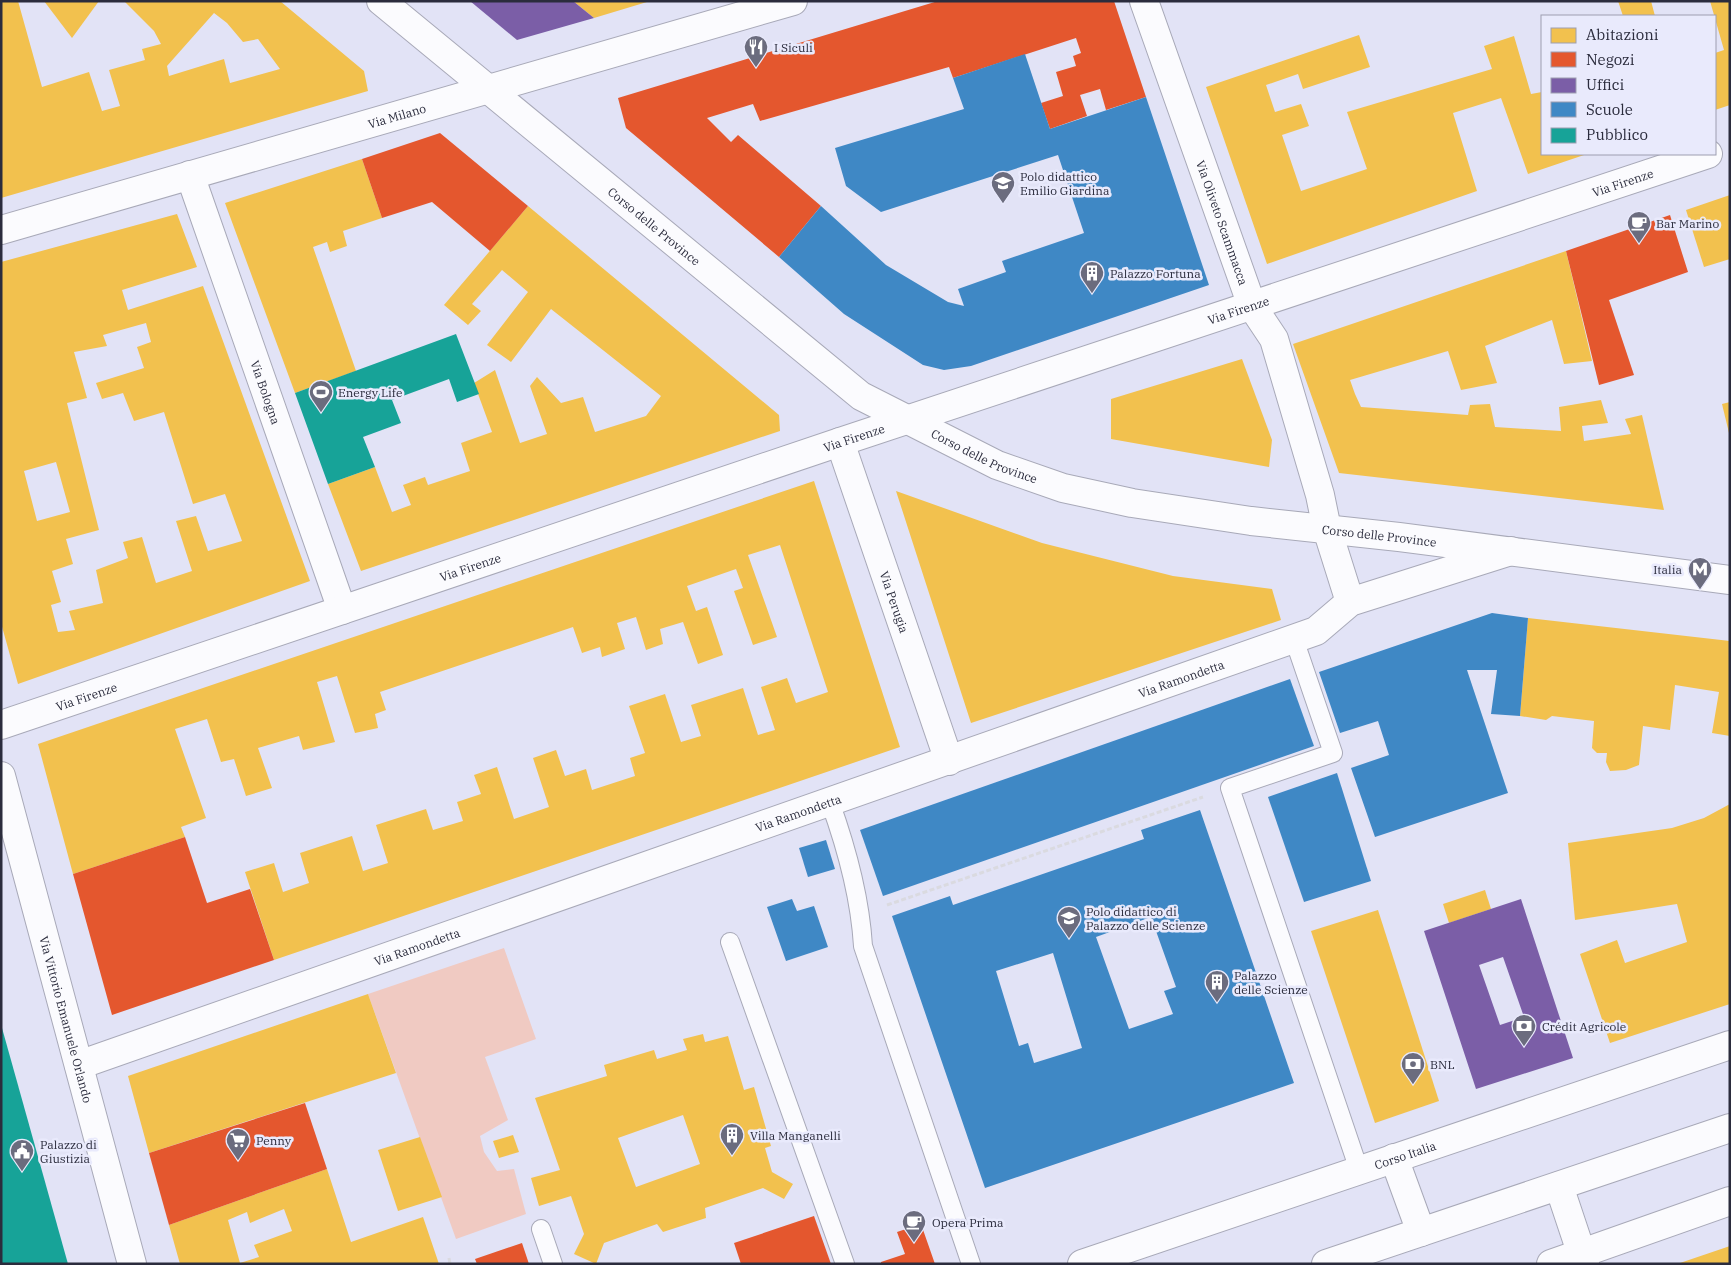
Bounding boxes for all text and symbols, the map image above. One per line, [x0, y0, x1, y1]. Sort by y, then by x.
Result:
legend [1541, 15, 1716, 155]
text: Abitazioni [1586, 25, 1659, 44]
restaurant icon: I Siculi [743, 34, 769, 68]
place label: I Siculi [774, 40, 813, 55]
text: Negozi [1586, 50, 1635, 69]
text: Uffici [1586, 75, 1624, 94]
street label: Via Milano [366, 100, 428, 131]
text: Scuole [1586, 100, 1633, 119]
text: Pubblico [1586, 125, 1648, 144]
street label: Via Oliveto Scammacca [1193, 158, 1252, 287]
street label: Via Firenze [1590, 165, 1655, 199]
place label: Polo didattico Emilio Giardina [1020, 169, 1110, 198]
school or university icon: Polo didattico Emilio Giardina [990, 170, 1016, 204]
street label: Corso delle Province [605, 184, 704, 268]
cafe icon: Bar Marino [1626, 210, 1652, 244]
place label: Bar Marino [1656, 216, 1719, 231]
building icon: Palazzo Fortuna [1079, 260, 1105, 294]
place label: Palazzo Fortuna [1110, 266, 1201, 281]
street label: Via Firenze [1206, 293, 1271, 327]
street label: Via Bologna [248, 358, 284, 427]
sports icon: Energy Life [308, 379, 334, 413]
place label: Energy Life [338, 385, 402, 400]
street label: Via Firenze [821, 420, 886, 455]
street label: Corso delle Province [929, 425, 1040, 486]
street label: Corso delle Province [1321, 521, 1437, 549]
street label: Via Firenze [437, 549, 503, 584]
metro station icon: Italia [1687, 556, 1713, 590]
place label: Italia [1653, 562, 1682, 577]
street label: Via Perugia [877, 569, 912, 635]
street label: Via Ramondetta [1136, 656, 1227, 700]
street label: Via Firenze [54, 679, 119, 714]
street label: Via Ramondetta [753, 791, 843, 835]
place label: Polo didattico di Palazzo delle Scienze [1086, 904, 1205, 933]
school or university icon: Polo didattico di Palazzo delle Scienze [1056, 905, 1082, 939]
street label: Via Ramondetta [372, 924, 462, 968]
street label: Via Vittorio Emanuele Orlando [37, 934, 96, 1105]
place label: Palazzo delle Scienze [1234, 968, 1308, 997]
building icon: Palazzo delle Scienze [1204, 969, 1230, 1003]
bank icon: Crédit Agricole [1511, 1013, 1537, 1047]
place label: Crédit Agricole [1542, 1019, 1626, 1034]
bank icon: BNL [1400, 1051, 1426, 1085]
place label: BNL [1430, 1057, 1455, 1072]
building icon: Villa Manganelli [719, 1122, 745, 1156]
supermarket icon: Penny [225, 1127, 251, 1161]
place label: Villa Manganelli [750, 1128, 841, 1143]
place label: Penny [256, 1133, 292, 1148]
place label: Palazzo di Giustizia [40, 1137, 97, 1166]
street label: Corso Italia [1372, 1137, 1438, 1172]
public building icon: Palazzo di Giustizia [9, 1138, 35, 1172]
cafe icon: Opera Prima [901, 1209, 927, 1243]
place label: Opera Prima [932, 1215, 1004, 1230]

